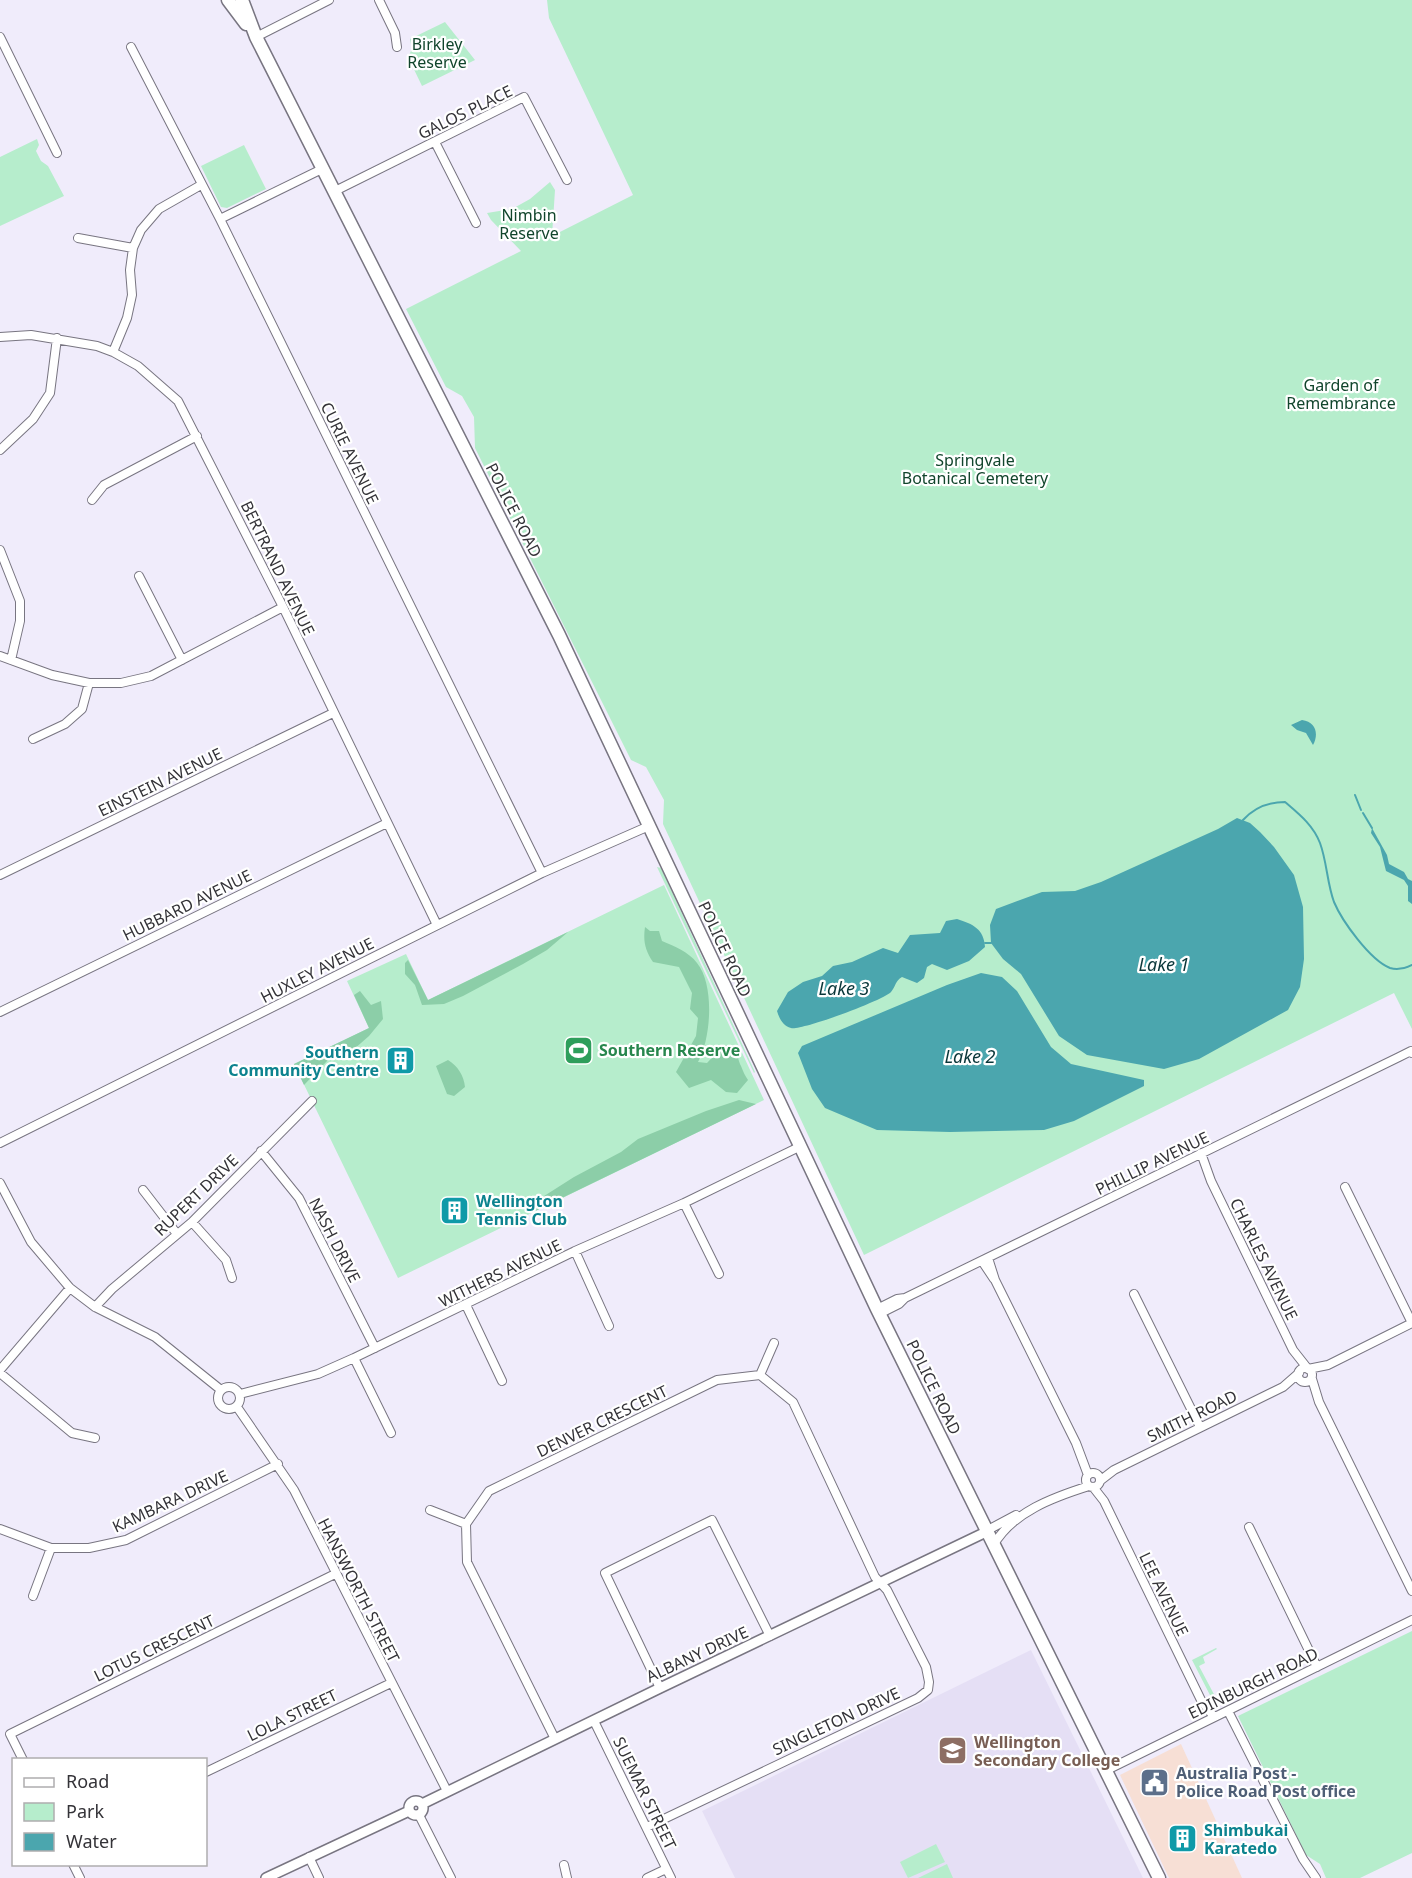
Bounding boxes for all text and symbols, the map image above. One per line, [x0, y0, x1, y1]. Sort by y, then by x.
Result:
park label: Birkley Reserve [407, 33, 467, 73]
street label: GALOS PLACE [414, 80, 516, 144]
park label: Nimbin Reserve [499, 204, 559, 244]
park label: Garden of Remembrance [1286, 374, 1396, 414]
street label: CURIE AVENUE [316, 398, 384, 508]
park label: Springvale Botanical Cemetery [902, 449, 1049, 489]
street label: POLICE ROAD [481, 459, 547, 561]
street label: BERTRAND AVENUE [236, 497, 320, 639]
street label: EINSTEIN AVENUE [94, 742, 226, 822]
street label: HUBBARD AVENUE [119, 864, 255, 946]
street label: POLICE ROAD [693, 898, 757, 1000]
street label: HUXLEY AVENUE [257, 932, 377, 1008]
water label: Lake 1 [1139, 952, 1189, 976]
water label: Lake 3 [819, 976, 870, 1000]
sports icon: Southern Reserve [562, 1034, 594, 1066]
place label: Southern Reserve [599, 1039, 740, 1061]
place label: Southern Community Centre [228, 1041, 379, 1081]
water label: Lake 2 [945, 1044, 996, 1068]
building icon: Southern Community Centre [384, 1045, 416, 1077]
street label: PHILLIP AVENUE [1092, 1126, 1212, 1200]
street label: RUPERT DRIVE [149, 1149, 243, 1241]
place label: Wellington Tennis Club [476, 1190, 567, 1230]
street label: NASH DRIVE [304, 1194, 366, 1286]
building icon: Wellington Tennis Club [439, 1194, 471, 1226]
street label: CHARLES AVENUE [1225, 1194, 1303, 1324]
street label: WITHERS AVENUE [435, 1234, 565, 1312]
street label: POLICE ROAD [901, 1336, 967, 1438]
street label: DENVER CRESCENT [533, 1380, 671, 1462]
street label: SMITH ROAD [1143, 1385, 1241, 1447]
street label: KAMBARA DRIVE [109, 1465, 231, 1537]
street label: HANSWORTH STREET [313, 1514, 405, 1666]
street label: LEE AVENUE [1134, 1548, 1194, 1640]
street label: LOTUS CRESCENT [90, 1609, 218, 1687]
street label: ALBANY DRIVE [642, 1621, 752, 1687]
street label: EDINBURGH ROAD [1184, 1642, 1322, 1724]
street label: SINGLETON DRIVE [769, 1682, 903, 1760]
street label: LOLA STREET [243, 1684, 341, 1746]
place label: Wellington Secondary College [974, 1731, 1120, 1771]
street label: SUEMAR STREET [608, 1733, 682, 1853]
school or university icon: Wellington Secondary College [937, 1735, 969, 1767]
legend [12, 1758, 207, 1866]
place label: Australia Post - Police Road Post office [1176, 1762, 1356, 1802]
public building icon: Australia Post - Police Road Post office [1139, 1766, 1171, 1798]
text: Road [66, 1769, 109, 1793]
text: Park [66, 1799, 104, 1823]
place label: Shimbukai Karatedo [1204, 1819, 1288, 1859]
building icon: Shimbukai Karatedo [1167, 1823, 1199, 1855]
text: Water [66, 1829, 117, 1853]

